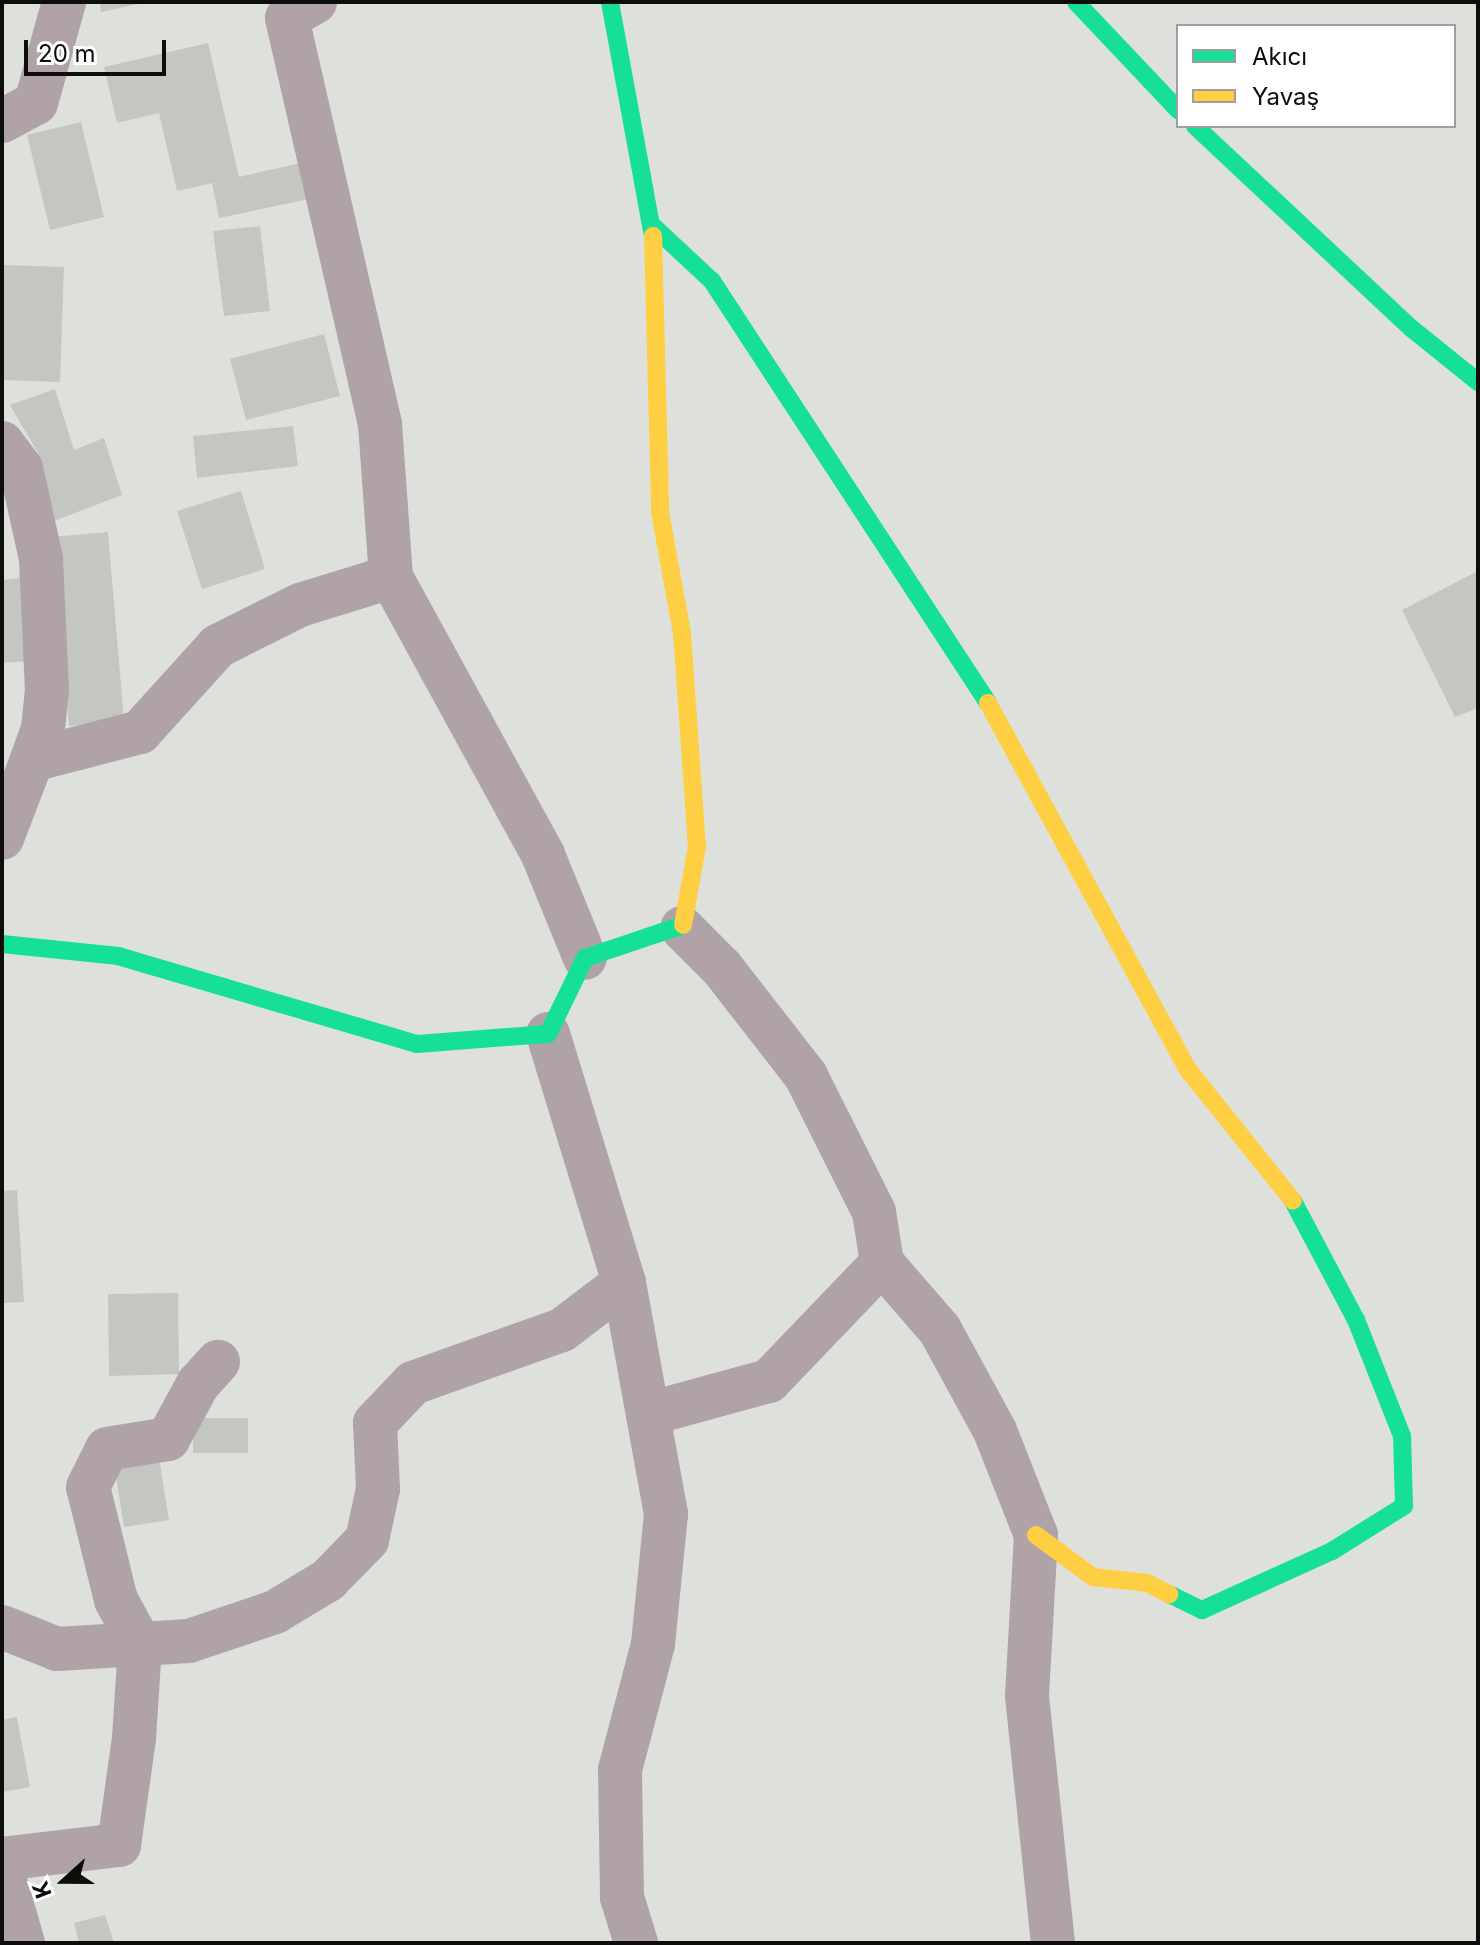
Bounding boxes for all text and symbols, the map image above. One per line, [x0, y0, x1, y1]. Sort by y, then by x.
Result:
scale bar [28, 24, 170, 74]
legend [1176, 24, 1456, 128]
text: 20 m [38, 39, 96, 68]
text: Akıcı [1252, 42, 1307, 71]
text: Yavaş [1252, 82, 1319, 111]
north arrow [24, 1841, 104, 1921]
text: K [27, 1878, 57, 1902]

